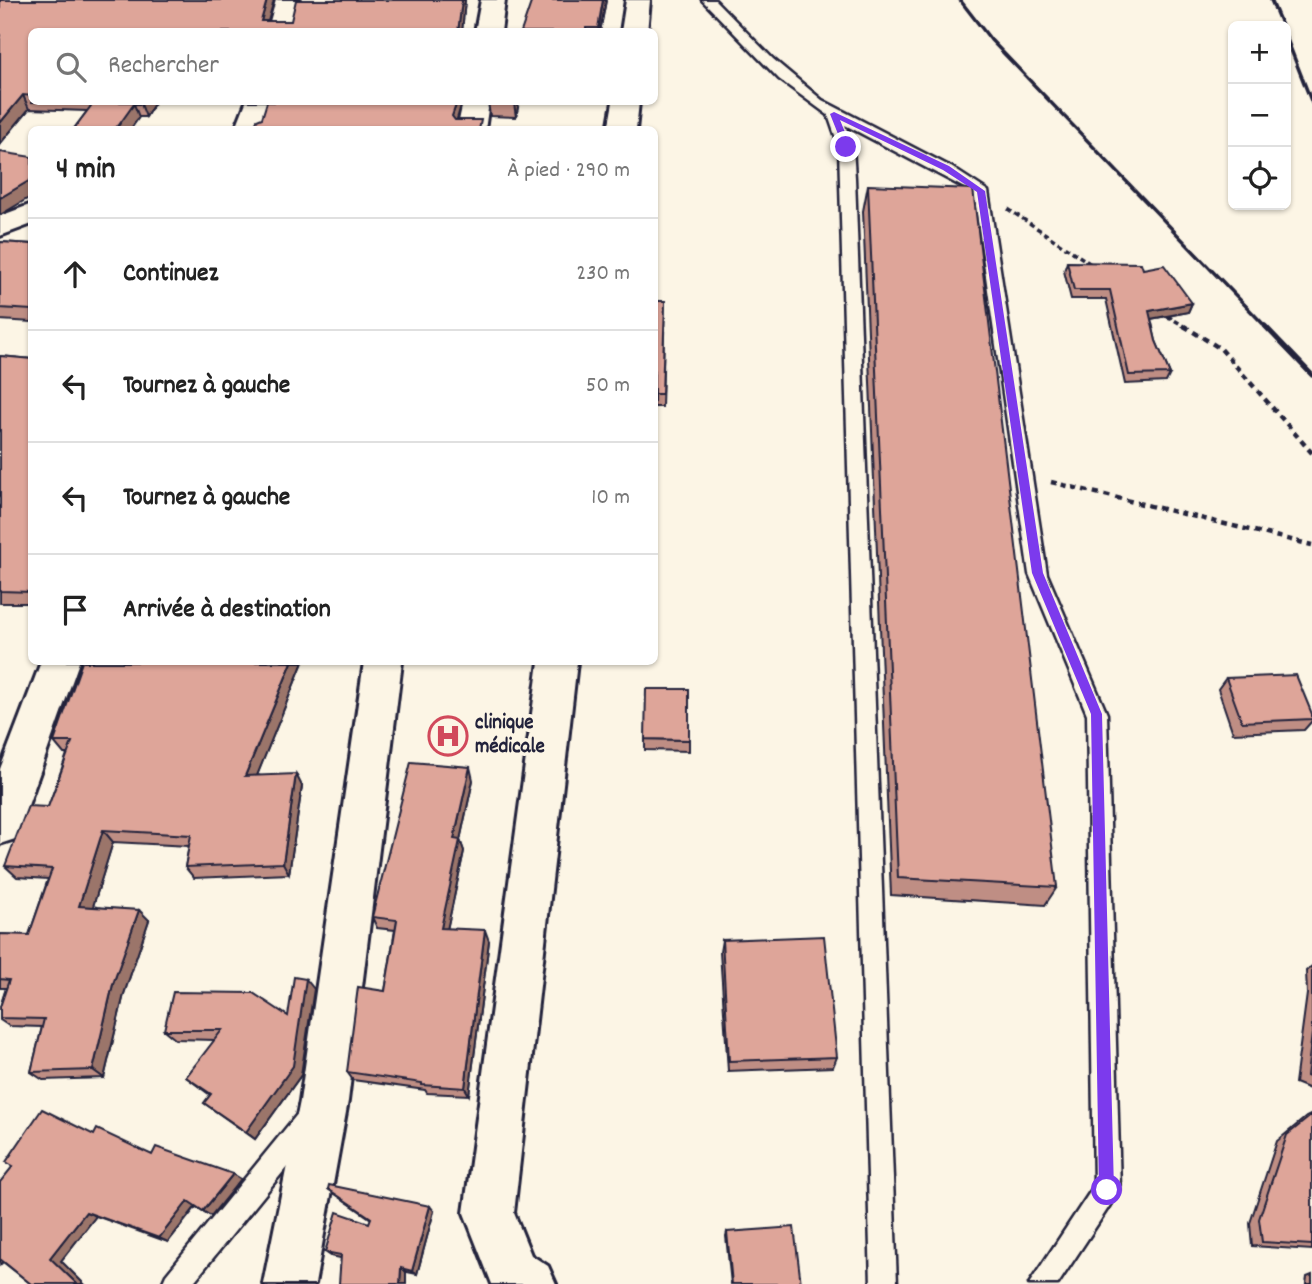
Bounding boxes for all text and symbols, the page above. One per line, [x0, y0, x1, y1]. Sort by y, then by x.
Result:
map controls [1228, 21, 1291, 210]
button: + [1228, 21, 1291, 84]
search box [28, 28, 658, 105]
icon: search [52, 48, 90, 86]
text: Rechercher [108, 48, 219, 85]
button: − [1228, 84, 1291, 147]
route end [830, 131, 861, 162]
button: locate [1228, 147, 1291, 210]
text: 4 min [56, 150, 115, 193]
text: À pied · 290 m [507, 155, 630, 188]
icon: ahead [56, 255, 94, 293]
text: Continuez [123, 256, 218, 293]
text: 230 m [576, 258, 630, 291]
icon: left [56, 367, 94, 405]
text: Tournez à gauche [123, 368, 290, 405]
text: 50 m [586, 370, 630, 403]
icon: left [56, 479, 94, 517]
text: Tournez à gauche [123, 480, 290, 517]
text: 10 m [591, 482, 630, 515]
icon: arrive [56, 591, 94, 629]
text: Arrivée à destination [123, 592, 331, 629]
place label: clinique médicale [475, 709, 545, 763]
hospital icon: clinique médicale [427, 715, 469, 757]
route start [1091, 1174, 1122, 1205]

